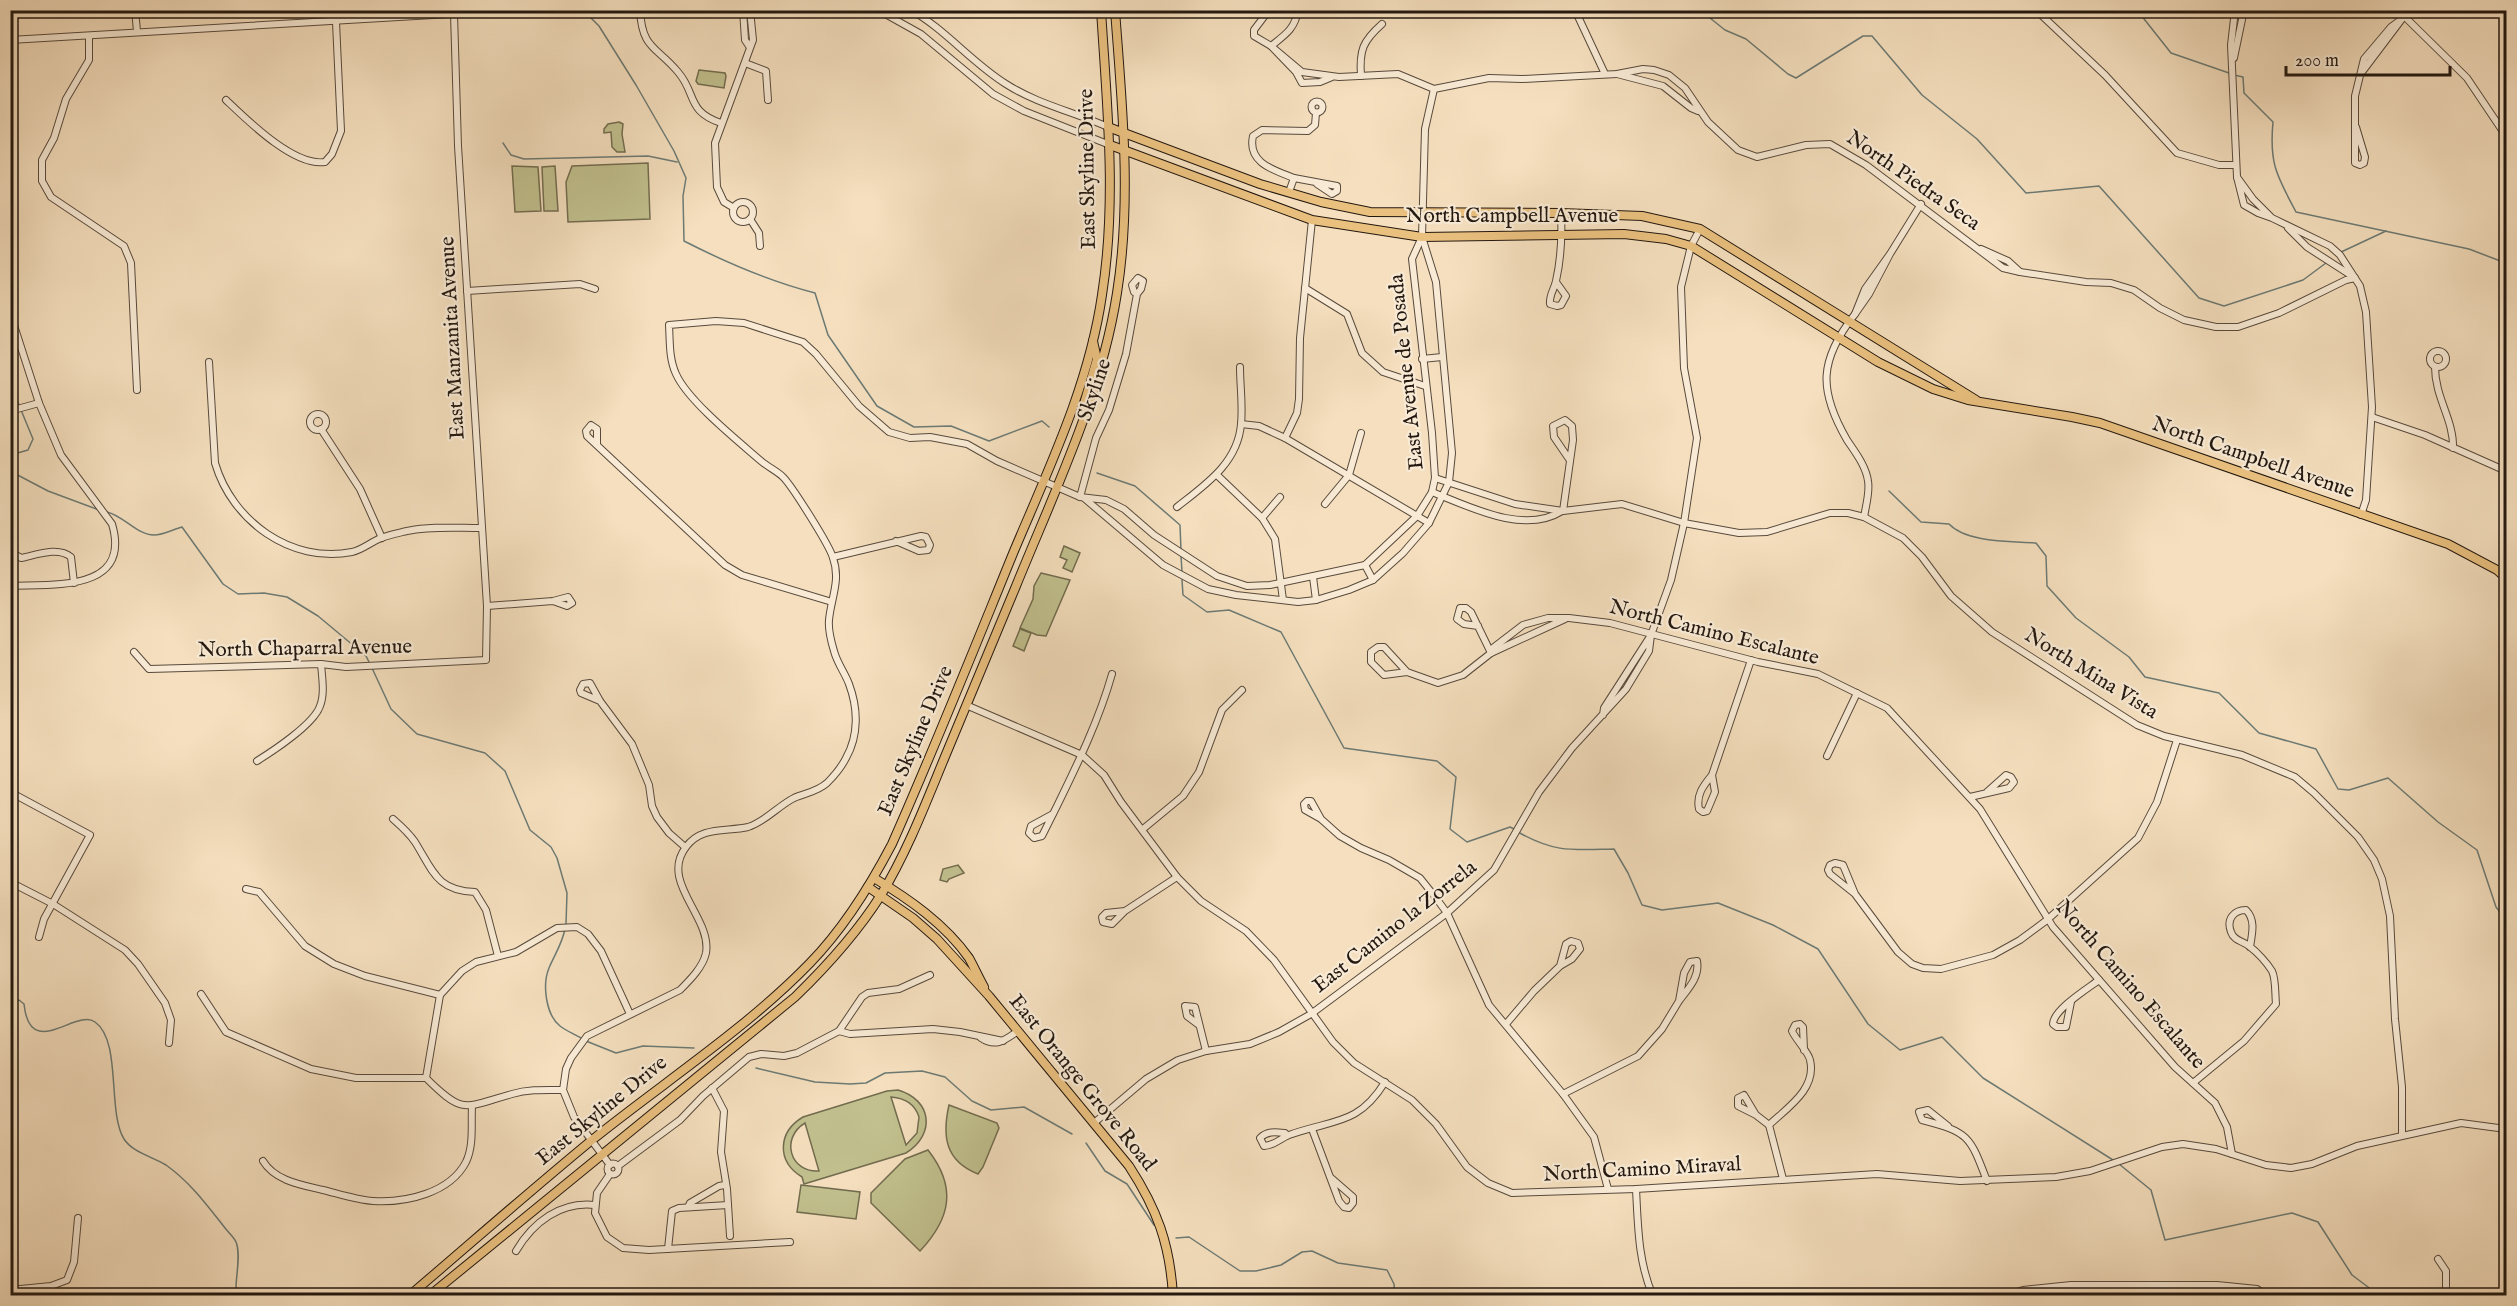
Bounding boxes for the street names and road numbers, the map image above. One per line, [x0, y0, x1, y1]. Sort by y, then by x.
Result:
street label: East Skyline Drive [1073, 88, 1103, 250]
street label: North Piedra Seca [1841, 125, 1986, 238]
street label: North Campbell Avenue [1406, 203, 1619, 230]
street label: East Manzanita Avenue [434, 235, 472, 440]
street label: East Avenue de Posada [1383, 272, 1431, 471]
street label: Skyline [1072, 355, 1118, 425]
street label: North Campbell Avenue [2148, 411, 2358, 505]
street label: North Camino Escalante [1606, 594, 1822, 672]
street label: North Mina Vista [2019, 622, 2164, 726]
street label: North Chaparral Avenue [198, 634, 413, 664]
street label: East Skyline Drive [872, 661, 960, 820]
street label: East Camino la Zorrela [1307, 854, 1483, 1000]
street label: North Camino Escalante [2049, 895, 2211, 1075]
street label: East Orange Grove Road [1002, 989, 1162, 1178]
street label: East Skyline Drive [531, 1050, 673, 1172]
street label: North Camino Miraval [1542, 1151, 1742, 1189]

